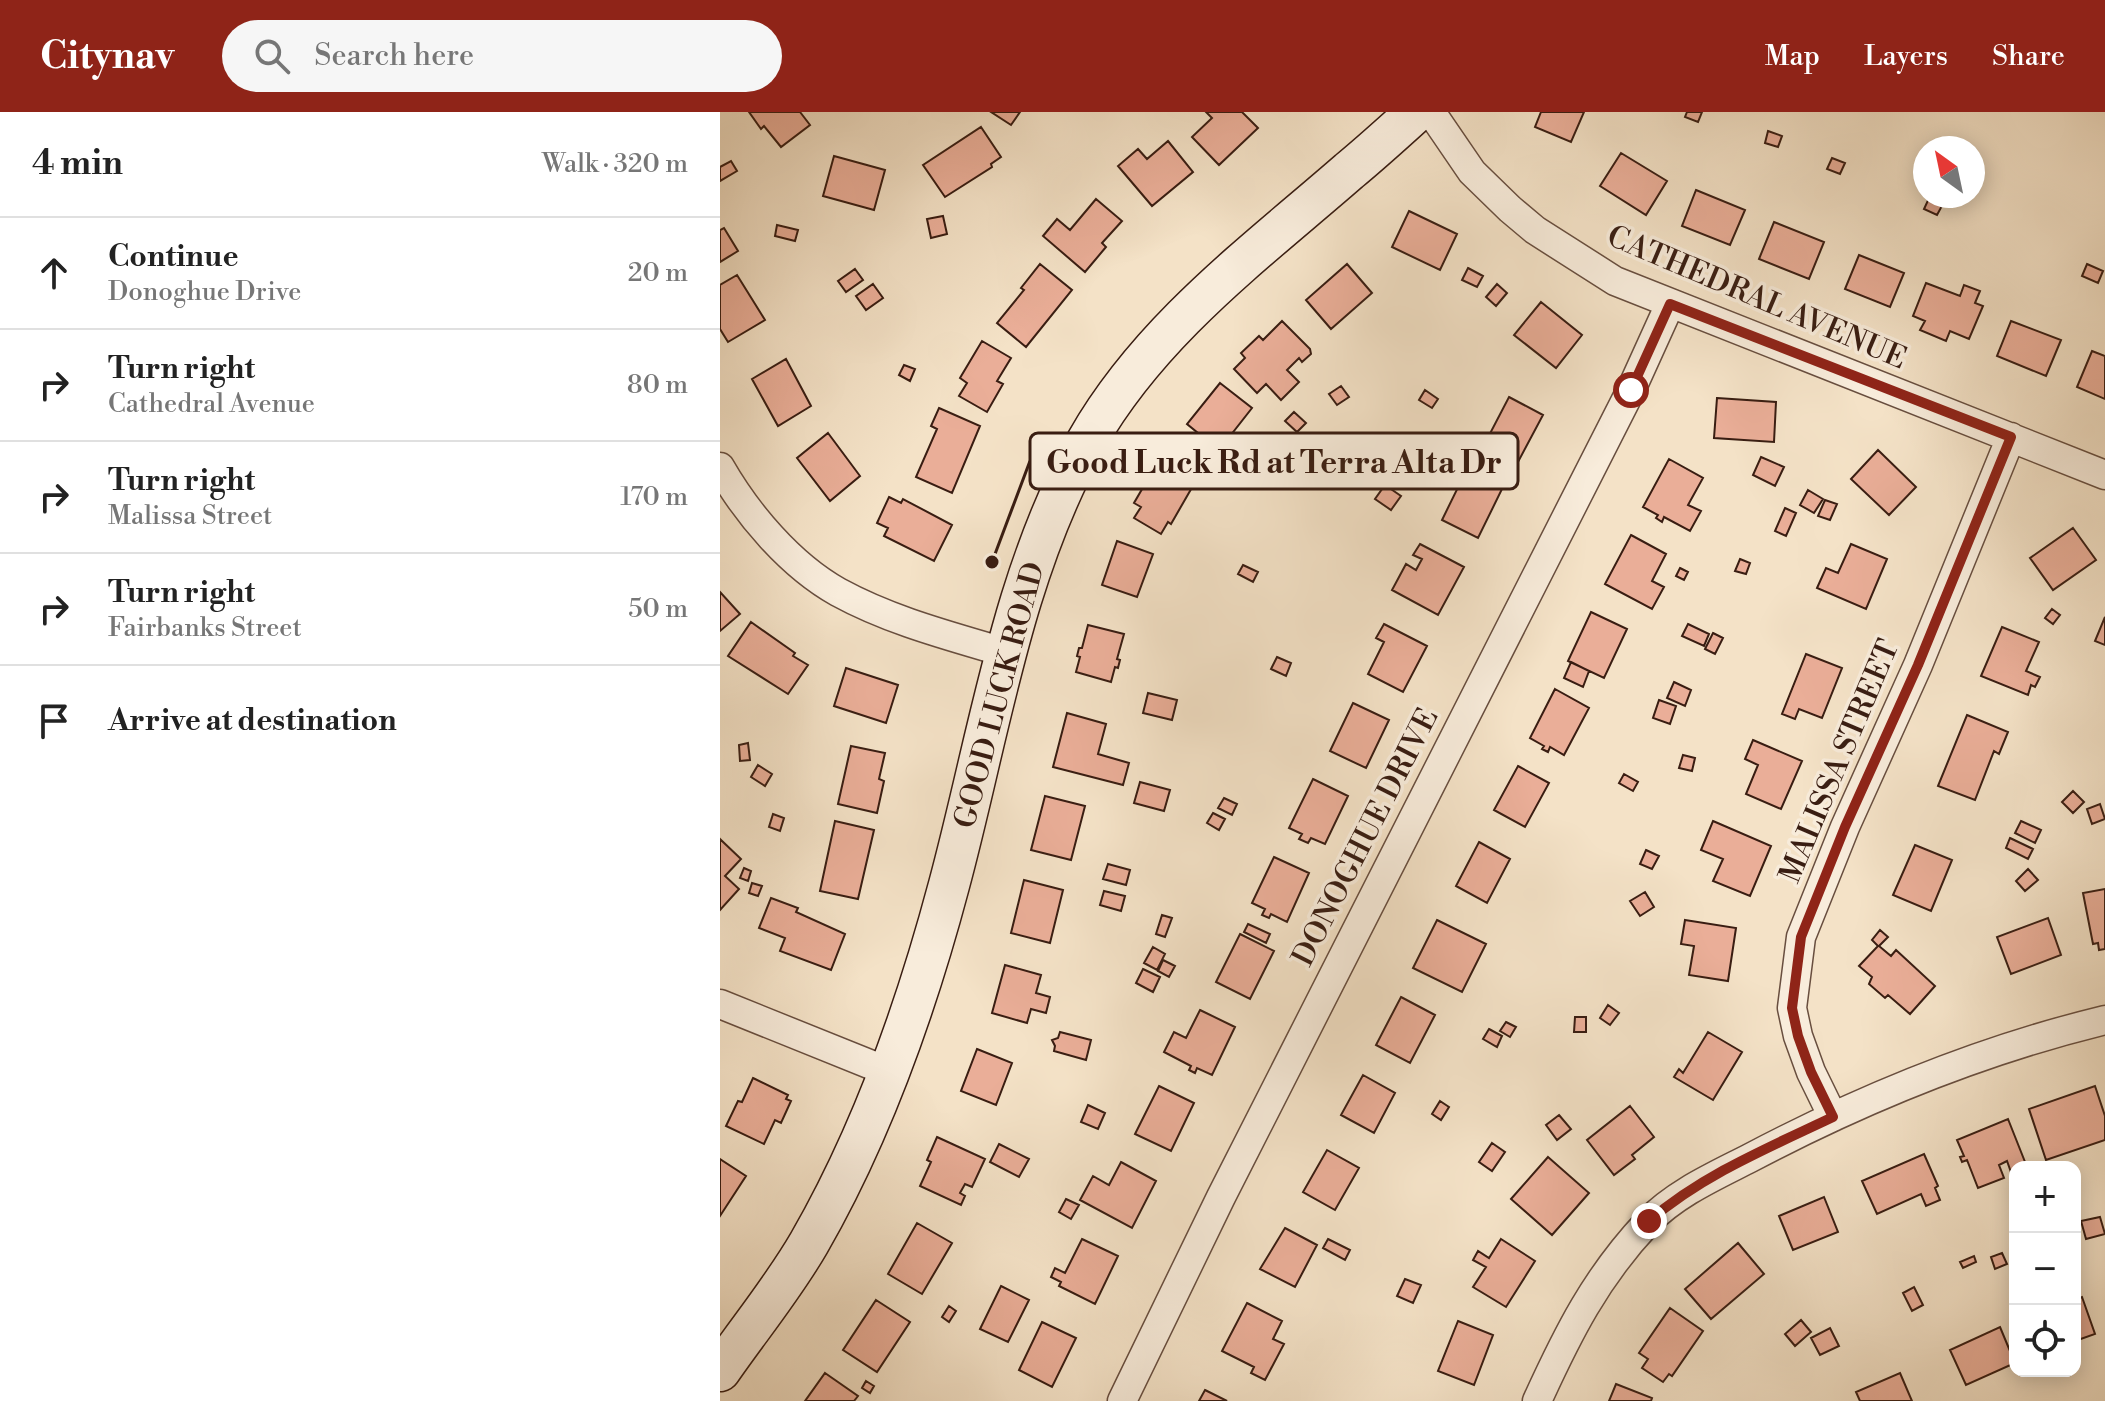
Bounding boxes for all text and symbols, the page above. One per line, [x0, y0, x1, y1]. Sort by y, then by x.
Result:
search box [222, 20, 782, 92]
text: Citynav [40, 33, 174, 80]
icon: search [250, 34, 294, 78]
text: Search here [314, 37, 474, 75]
text: Map [1765, 39, 1820, 74]
text: Layers [1864, 39, 1948, 74]
text: Share [1992, 39, 2065, 74]
north arrow [1913, 136, 1985, 208]
text: 4 min [32, 143, 123, 185]
text: Walk · 320 m [542, 148, 688, 180]
street label: CATHEDRAL AVENUE [1601, 218, 1912, 378]
text: Continue [108, 238, 239, 276]
icon: ahead [32, 251, 76, 295]
text: 20 m [628, 257, 688, 289]
text: Donoghue Drive [108, 276, 301, 308]
text: Turn right [108, 350, 255, 388]
icon: right [32, 363, 76, 407]
text: 80 m [627, 369, 688, 401]
route start [1613, 372, 1649, 408]
text: Cathedral Avenue [108, 388, 315, 420]
callout: Good Luck Rd at Terra Alta Dr [1030, 433, 1518, 489]
text: Good Luck Rd at Terra Alta Dr [1046, 443, 1502, 483]
text: Turn right [108, 462, 255, 500]
icon: right [32, 475, 76, 519]
text: 170 m [620, 481, 688, 513]
text: Malissa Street [108, 500, 272, 532]
street label: GOOD LUCK ROAD [946, 558, 1054, 833]
text: Turn right [108, 574, 255, 612]
icon: right [32, 587, 76, 631]
text: 50 m [628, 593, 688, 625]
text: Fairbanks Street [108, 612, 302, 644]
street label: MALISSA STREET [1772, 634, 1908, 889]
icon: arrive [32, 699, 76, 743]
text: Arrive at destination [108, 702, 397, 740]
street label: DONOGHUE DRIVE [1284, 702, 1447, 973]
map controls [2009, 1161, 2081, 1377]
button: + [2009, 1161, 2081, 1233]
route end [1631, 1203, 1667, 1239]
button: − [2009, 1233, 2081, 1305]
button: locate [2009, 1305, 2081, 1377]

